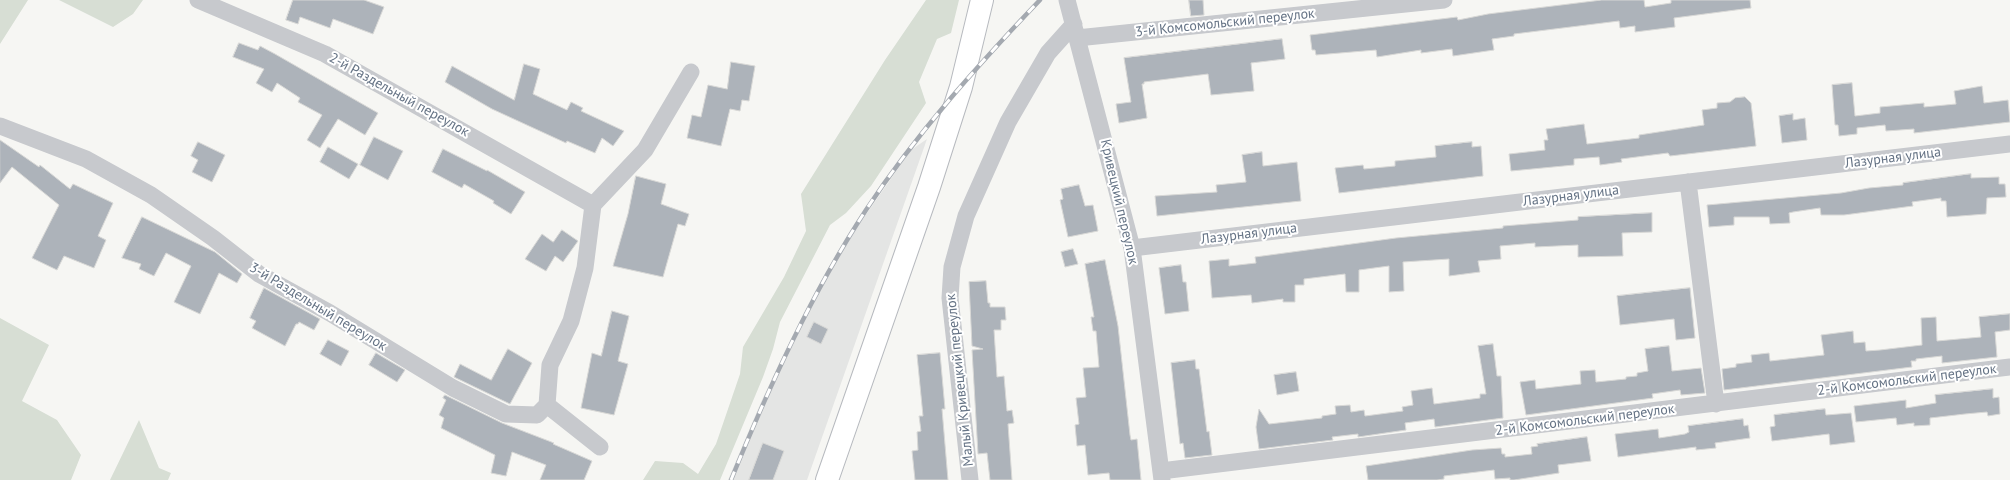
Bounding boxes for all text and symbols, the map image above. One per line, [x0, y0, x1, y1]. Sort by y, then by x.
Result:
street label: 3-й Комсомольский переулок [1135, 5, 1315, 41]
street label: 2-й Раздельный переулок [326, 50, 472, 140]
street label: Кривецкий переулок [1096, 138, 1142, 266]
street label: Лазурная улица [1844, 144, 1942, 172]
street label: Лазурная улица [1522, 182, 1620, 210]
street label: Лазурная улица [1200, 220, 1298, 248]
street label: 3-й Раздельный переулок [246, 259, 390, 355]
street label: Малый Кривецкий переулок [943, 293, 977, 467]
street label: 2-й Комсомольский переулок [1817, 361, 1997, 399]
street label: 2-й Комсомольский переулок [1495, 401, 1675, 439]

